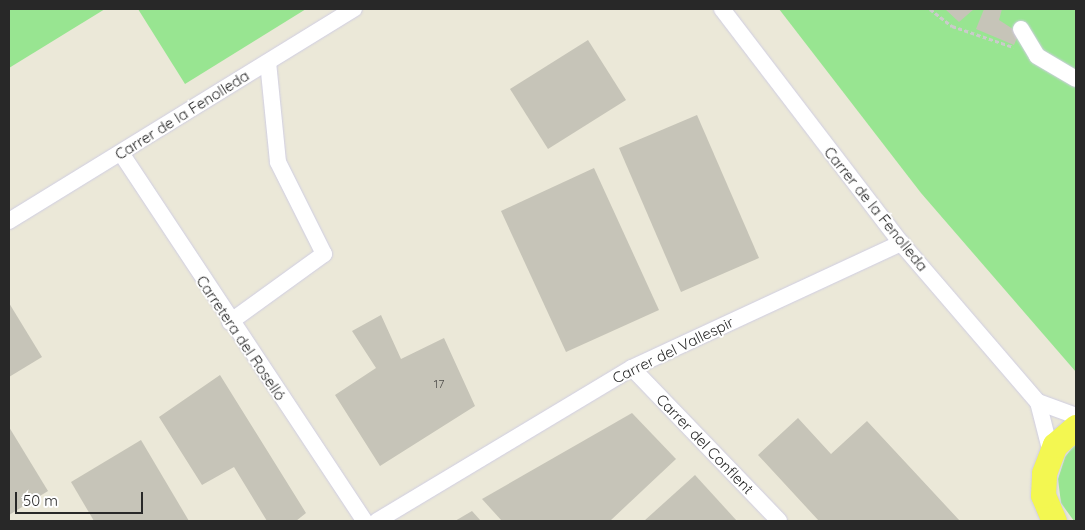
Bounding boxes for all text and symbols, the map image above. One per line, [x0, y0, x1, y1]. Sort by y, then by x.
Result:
street label: Carrer de la Fenolleda [112, 66, 252, 164]
street label: Carrer de la Fenolleda [820, 143, 932, 275]
street label: Carretera del Roselló [193, 272, 289, 404]
street label: Carrer del Vallespir [609, 313, 737, 387]
house number: 17 [434, 377, 444, 391]
street label: Carrer del Conflent [653, 390, 757, 498]
scale bar [18, 482, 145, 514]
text: 50 m [23, 491, 58, 510]

